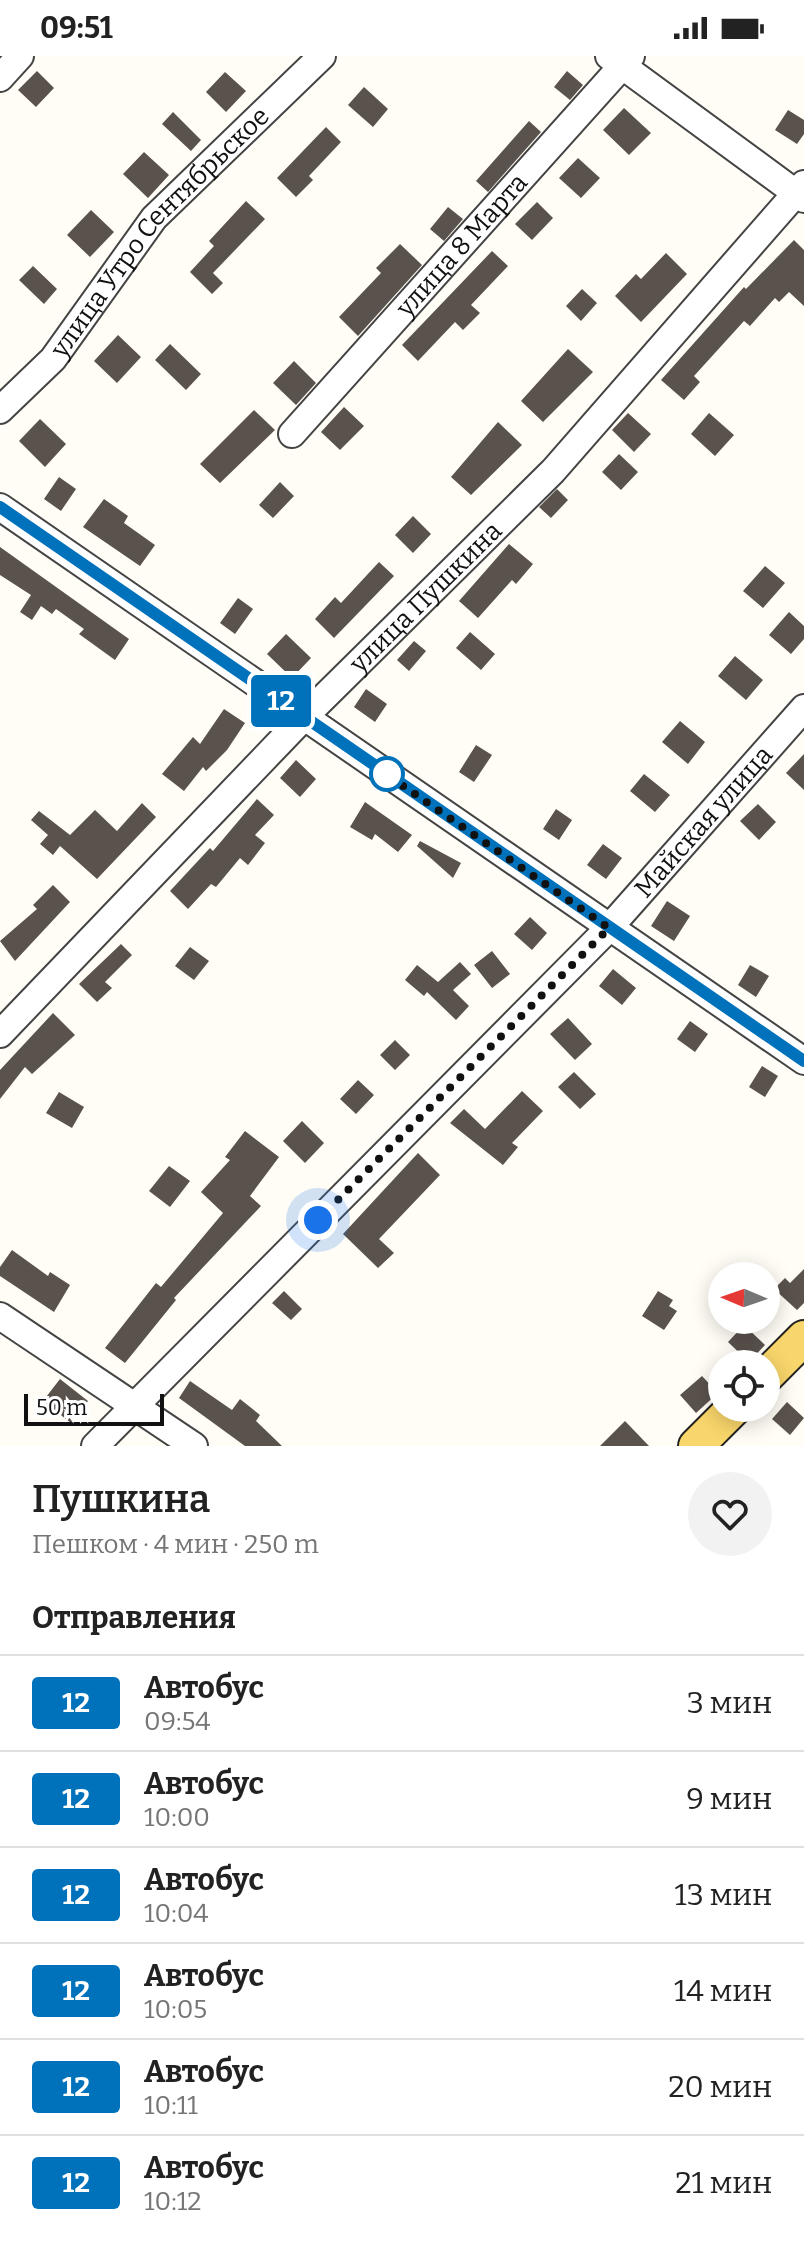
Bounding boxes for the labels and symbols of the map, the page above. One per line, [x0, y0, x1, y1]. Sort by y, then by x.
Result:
street label: улица Утро Сентябрьское [43, 100, 275, 364]
street label: улица 8 Марта [389, 167, 534, 324]
street label: улица Пушкина [342, 515, 508, 679]
line badge: 12 [245, 675, 317, 727]
street label: Майская улица [628, 739, 779, 904]
unlabelled marker [370, 757, 404, 791]
your location [298, 1200, 338, 1240]
north arrow [708, 1262, 780, 1334]
scale bar [24, 1390, 164, 1426]

